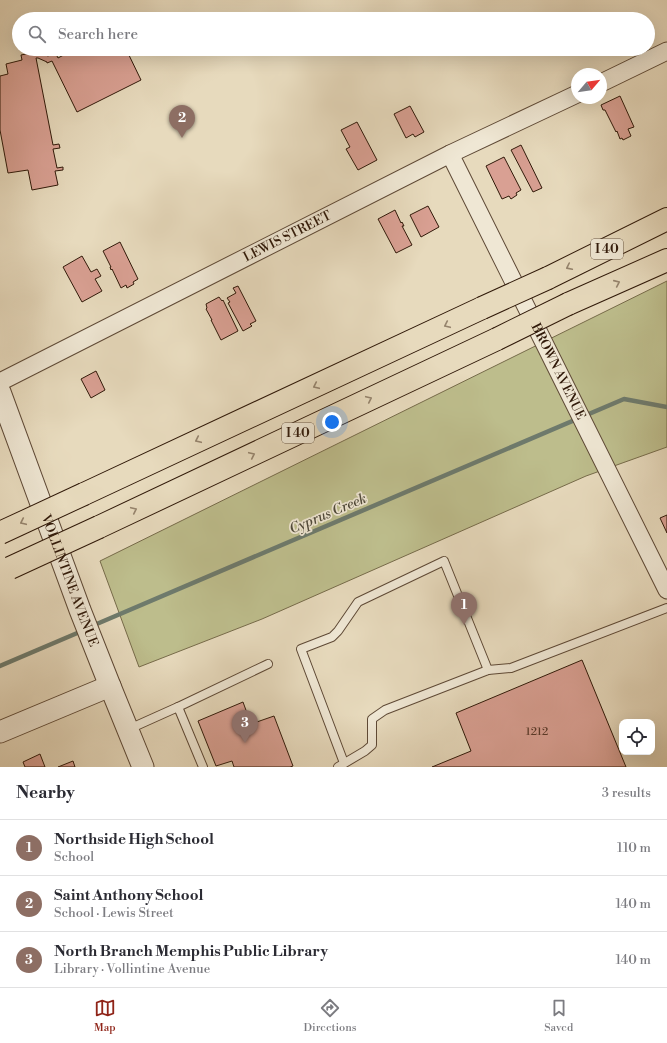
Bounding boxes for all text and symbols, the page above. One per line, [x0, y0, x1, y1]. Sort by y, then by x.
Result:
search box [12, 12, 655, 56]
icon: search [26, 23, 48, 45]
text: Search here [58, 25, 138, 44]
north arrow [571, 68, 607, 104]
pin: 2 [169, 105, 195, 138]
street label: LEWIS STREET [241, 208, 334, 265]
road number: I 40 [591, 239, 623, 259]
one-way arrow [566, 262, 573, 270]
one-way arrow [613, 279, 620, 287]
one-way arrow [443, 320, 451, 328]
street label: BROWN AVENUE [527, 320, 589, 422]
one-way arrow [313, 381, 321, 389]
one-way arrow [365, 396, 373, 404]
your location [322, 412, 342, 432]
road number: I 40 [282, 423, 314, 443]
one-way arrow [195, 436, 202, 444]
one-way arrow [247, 452, 255, 460]
water label: Cyprus Creek [287, 490, 369, 538]
one-way arrow [130, 507, 137, 515]
street label: VOLLINTINE AVENUE [37, 511, 102, 649]
one-way arrow [19, 517, 27, 525]
pin: 1 [451, 592, 477, 625]
pin: 3 [232, 710, 258, 743]
map controls [619, 719, 655, 755]
button: locate [619, 719, 655, 755]
house number: 1212 [526, 725, 548, 739]
text: Nearby [16, 782, 75, 804]
text: 3 results [602, 785, 651, 801]
text: Northside High School [54, 830, 214, 849]
text: 1 [26, 840, 32, 856]
text: 110 m [617, 840, 651, 856]
text: School [54, 849, 94, 865]
text: Saint Anthony School [54, 886, 203, 905]
text: 2 [25, 896, 33, 912]
text: 140 m [615, 896, 651, 912]
text: School · Lewis Street [54, 905, 174, 921]
text: North Branch Memphis Public Library [54, 942, 328, 961]
text: 3 [25, 952, 33, 968]
text: 140 m [615, 952, 651, 968]
text: Library · Vollintine Avenue [54, 961, 210, 977]
tab: Map [94, 997, 116, 1035]
tab: Directions [304, 997, 357, 1035]
tab: Saved [544, 997, 573, 1035]

